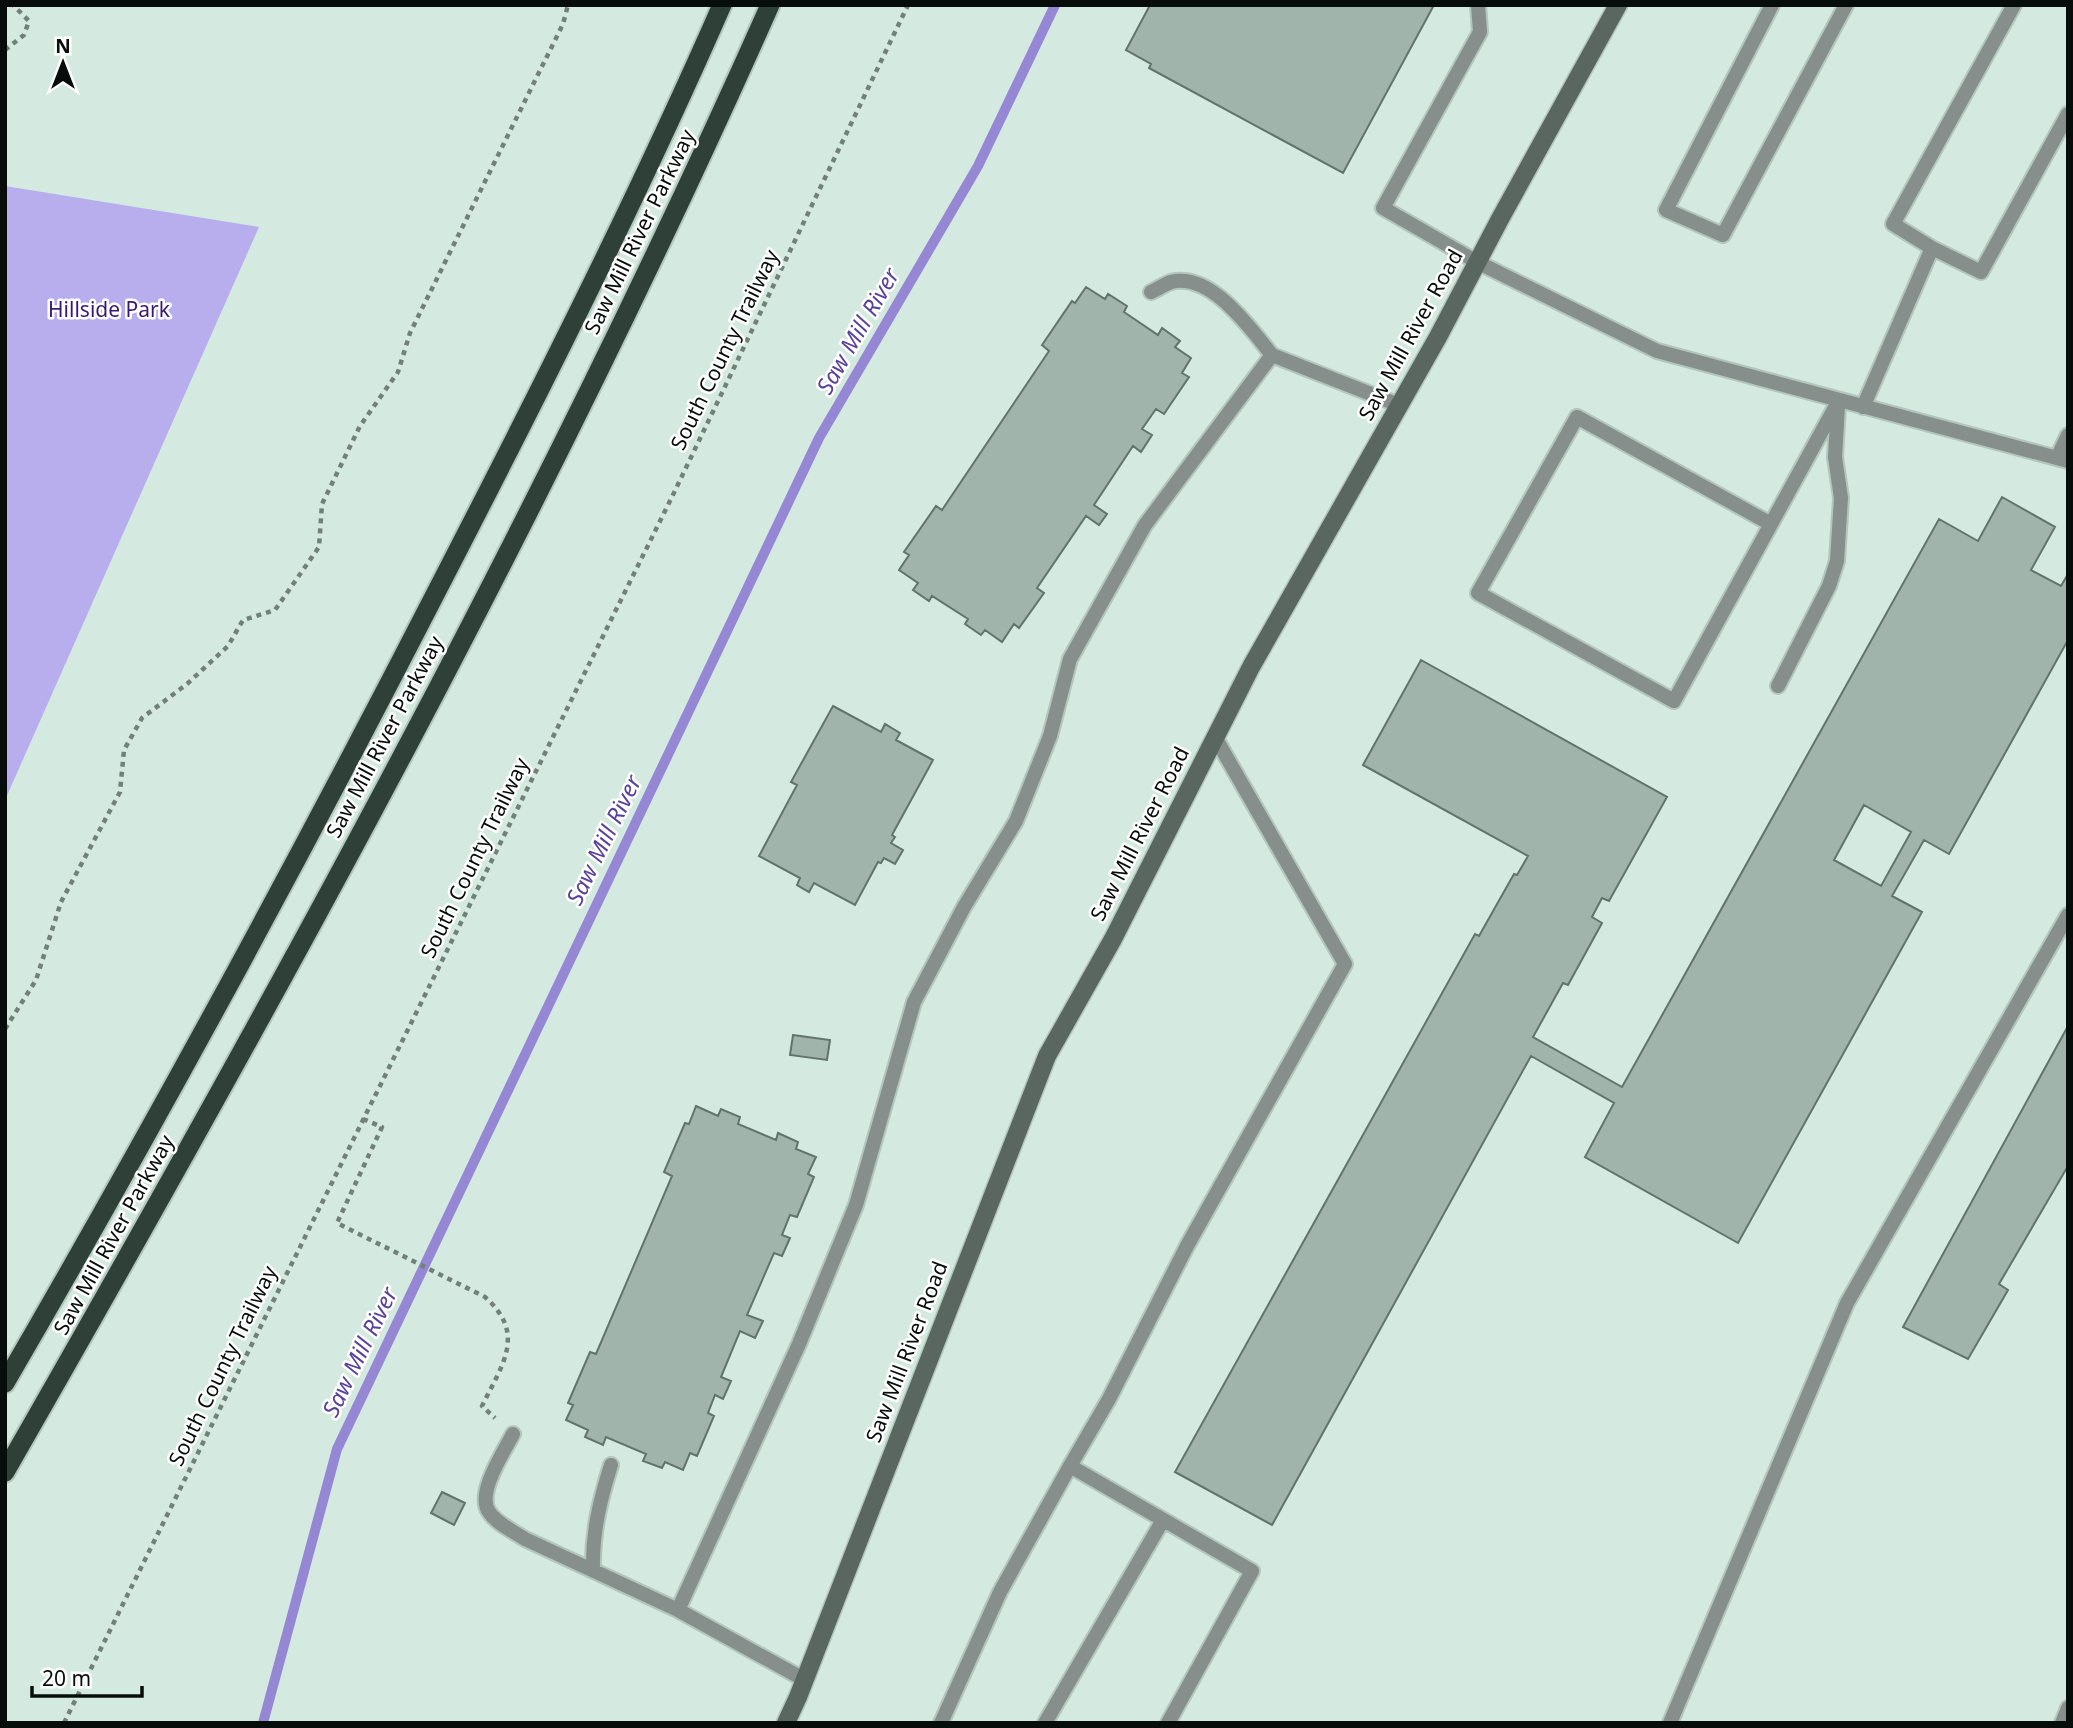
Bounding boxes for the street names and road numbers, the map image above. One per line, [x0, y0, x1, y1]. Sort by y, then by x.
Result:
street label: Saw Mill River Parkway [577, 124, 701, 339]
street label: Saw Mill River Road [1351, 244, 1469, 425]
street label: South County Trailway [663, 245, 785, 454]
street label: Saw Mill River Parkway [319, 631, 449, 842]
street label: Saw Mill River Road [1083, 742, 1195, 925]
street label: South County Trailway [413, 753, 535, 962]
street label: Saw Mill River Parkway [46, 1129, 180, 1339]
street label: Saw Mill River Road [859, 1257, 953, 1446]
street label: South County Trailway [161, 1261, 283, 1470]

